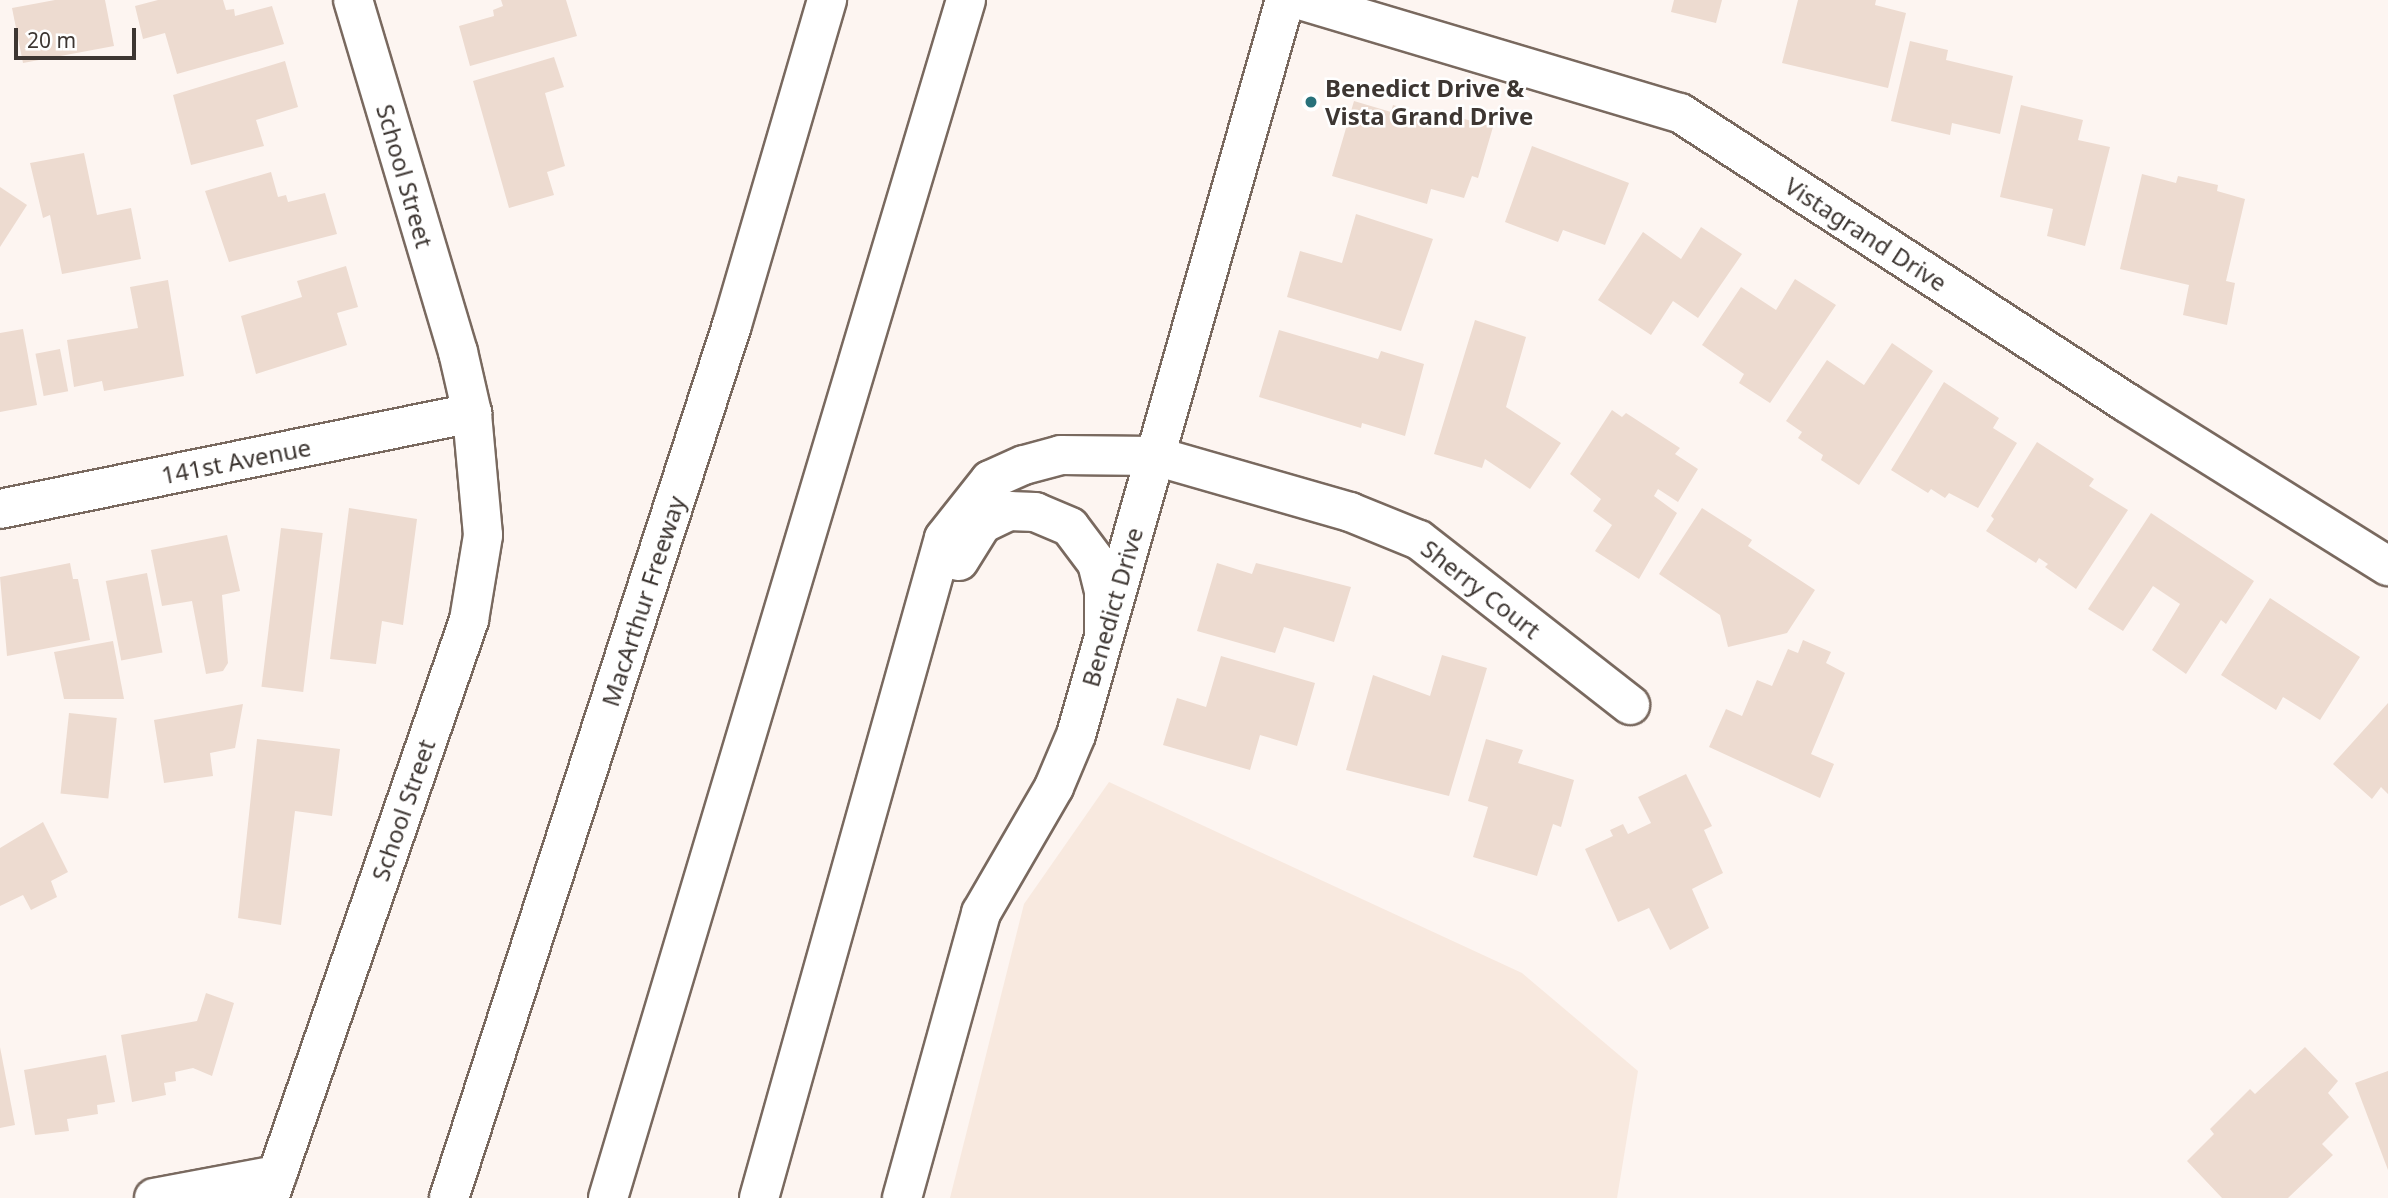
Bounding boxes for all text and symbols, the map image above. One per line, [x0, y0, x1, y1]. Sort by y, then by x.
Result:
scale bar [18, 14, 140, 58]
text: 20 m [27, 26, 76, 54]
place label: Benedict Drive & Vista Grand Drive [1325, 74, 1533, 130]
marker: Benedict Drive & Vista Grand Drive [1303, 94, 1319, 110]
street label: School Street [371, 101, 439, 251]
street label: Vistagrand Drive [1780, 171, 1952, 297]
street label: 141st Avenue [159, 432, 313, 490]
street label: MacArthur Freeway [595, 492, 691, 710]
street label: Benedict Drive [1076, 524, 1148, 690]
street label: Sherry Court [1416, 534, 1546, 644]
street label: School Street [365, 735, 441, 885]

